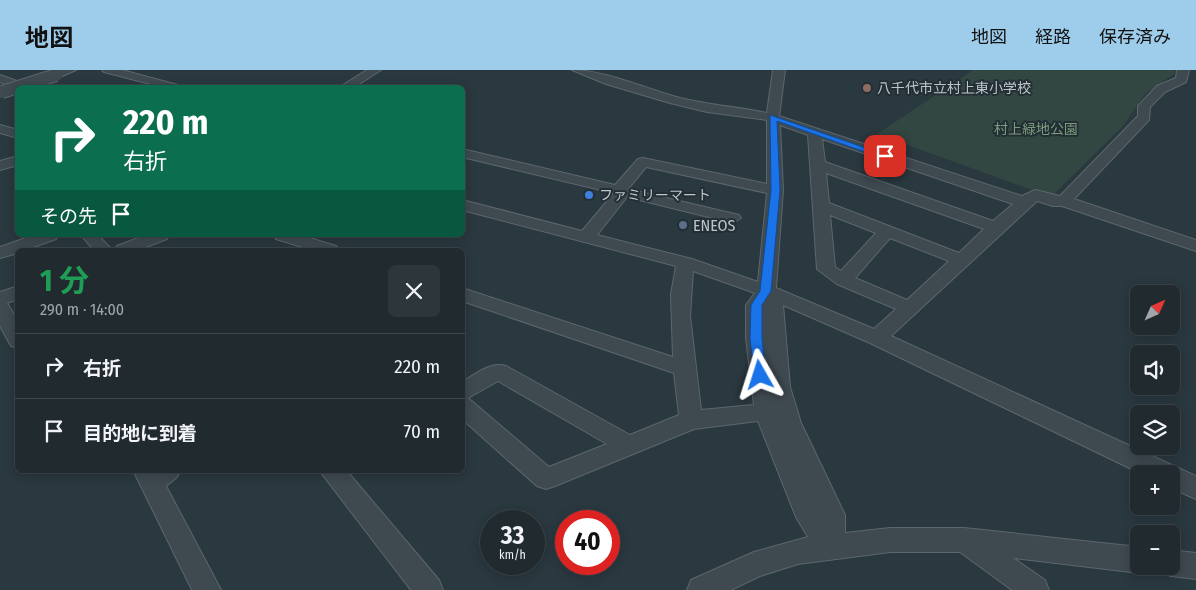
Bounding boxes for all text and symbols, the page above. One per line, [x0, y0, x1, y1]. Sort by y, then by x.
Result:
text: 地図 [25, 24, 73, 52]
text: 地図 [971, 26, 1007, 48]
text: 経路 [1035, 26, 1071, 48]
text: 保存済み [1099, 26, 1171, 48]
place label: 八千代市立村上東小学校 [877, 80, 1031, 97]
marker: 八千代市立村上東小学校 [861, 82, 873, 94]
text: 220 m [123, 101, 209, 143]
icon: right [40, 105, 105, 170]
park label: 村上緑地公園 [994, 121, 1078, 138]
pin [864, 135, 906, 177]
icon: arrive [871, 142, 899, 170]
text: 右折 [123, 148, 167, 175]
place label: ファミリーマート [599, 187, 711, 204]
marker: ファミリーマート [583, 189, 595, 201]
icon: arrive [107, 200, 135, 228]
text: その先 [40, 205, 97, 228]
place label: ENEOS [693, 216, 736, 235]
marker: ENEOS [677, 219, 689, 231]
text: 1 分 [40, 263, 89, 299]
button: close [388, 265, 440, 317]
north arrow [1130, 285, 1180, 335]
map controls [1130, 285, 1180, 575]
text: 290 m · 14:00 [40, 300, 124, 319]
button: sound [1130, 345, 1180, 395]
position arrow [733, 348, 785, 400]
icon: right [40, 352, 68, 380]
text: 220 m [394, 355, 440, 378]
text: 右折 [83, 357, 121, 380]
button: layers [1130, 405, 1180, 455]
icon: arrive [40, 417, 68, 445]
text: 70 m [404, 420, 440, 443]
text: 目的地に到着 [83, 422, 197, 445]
button: + [1130, 465, 1180, 515]
speed limit sign: 40 [555, 510, 620, 575]
text: 33 [501, 521, 524, 551]
button: − [1130, 525, 1180, 575]
text: km/h [499, 548, 526, 562]

